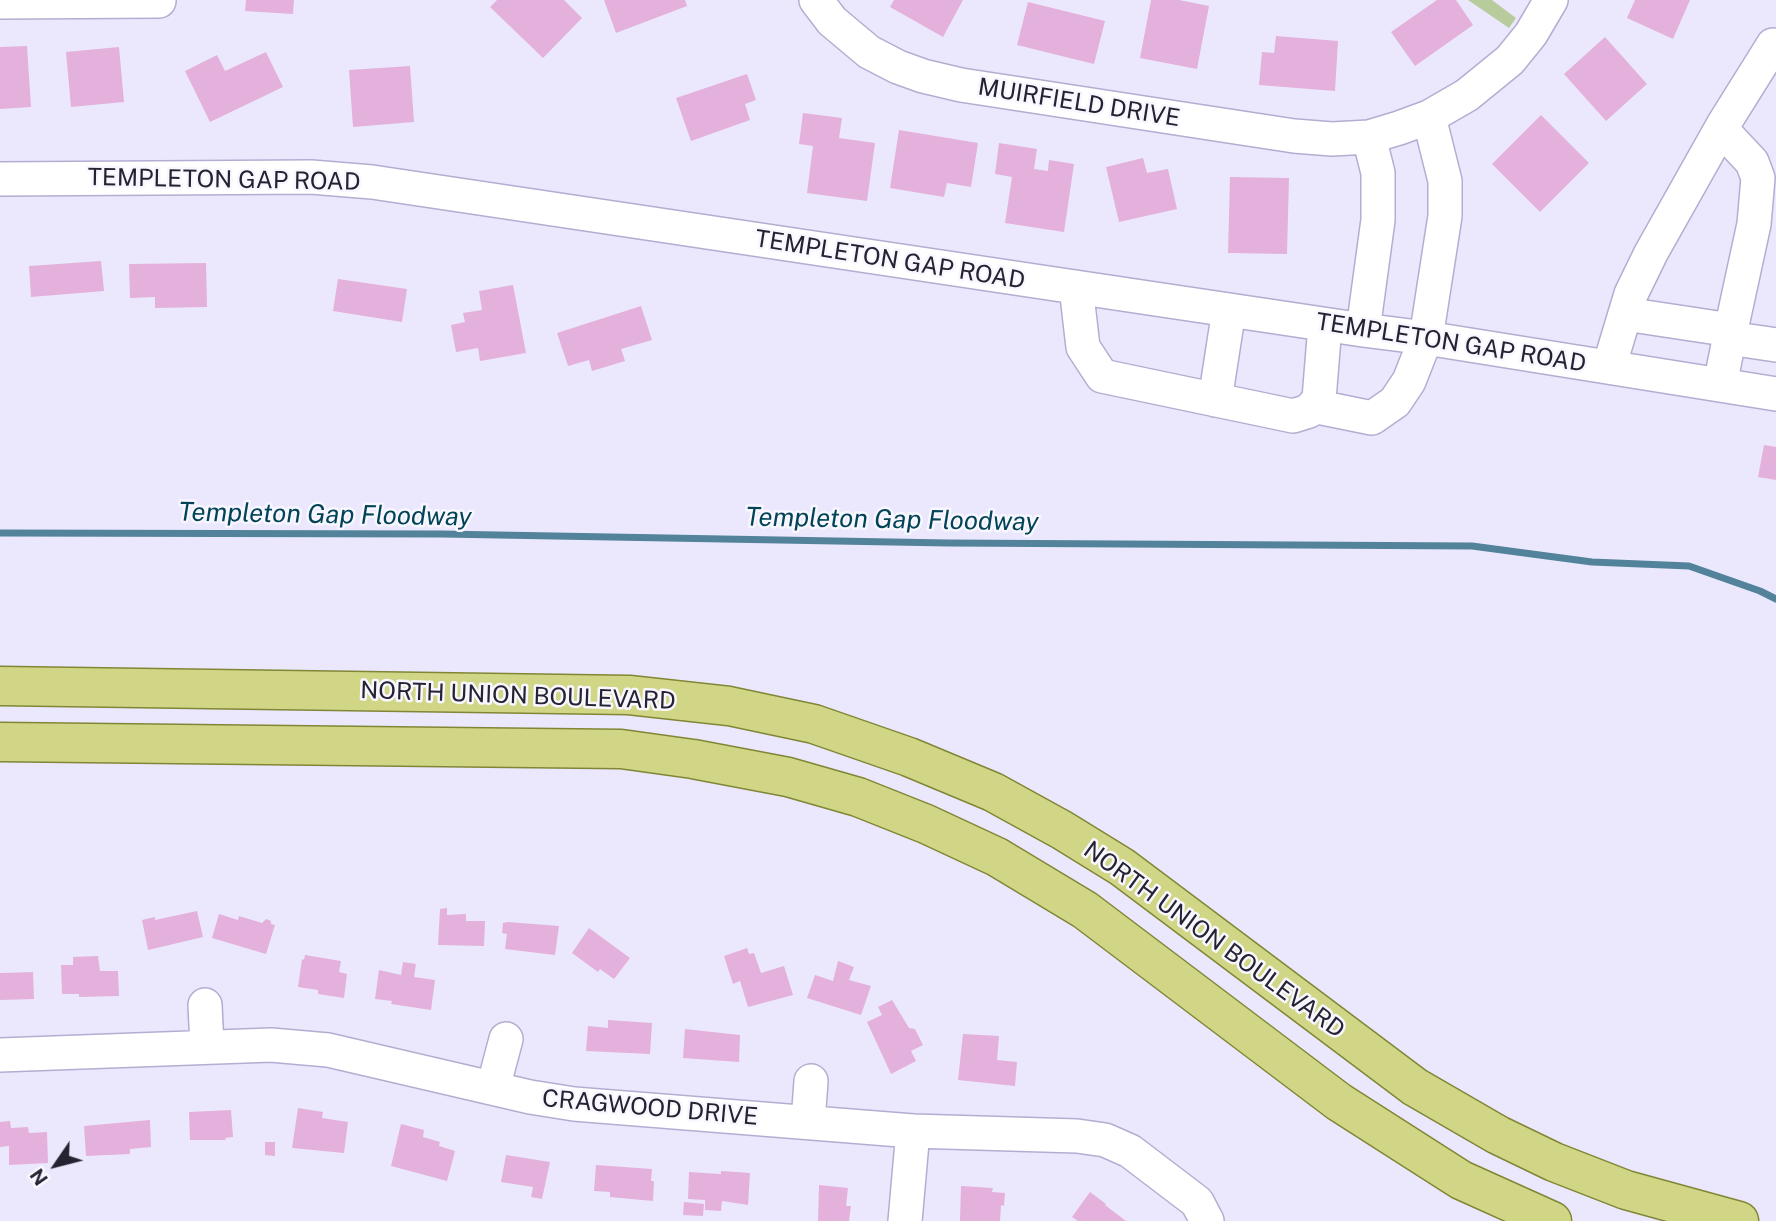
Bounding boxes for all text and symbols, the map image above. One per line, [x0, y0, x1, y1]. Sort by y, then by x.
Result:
street label: MUIRFIELD DRIVE [976, 73, 1182, 133]
street label: TEMPLETON GAP ROAD [87, 163, 361, 197]
street label: TEMPLETON GAP ROAD [753, 224, 1027, 296]
street label: TEMPLETON GAP ROAD [1314, 307, 1588, 379]
water label: Templeton Gap Floodway [178, 497, 472, 533]
water label: Templeton Gap Floodway [745, 502, 1039, 538]
street label: NORTH UNION BOULEVARD [360, 676, 676, 716]
street label: NORTH UNION BOULEVARD [1078, 836, 1350, 1044]
street label: CRAGWOOD DRIVE [541, 1084, 759, 1132]
north arrow [21, 1130, 91, 1200]
text: N [26, 1165, 52, 1189]

